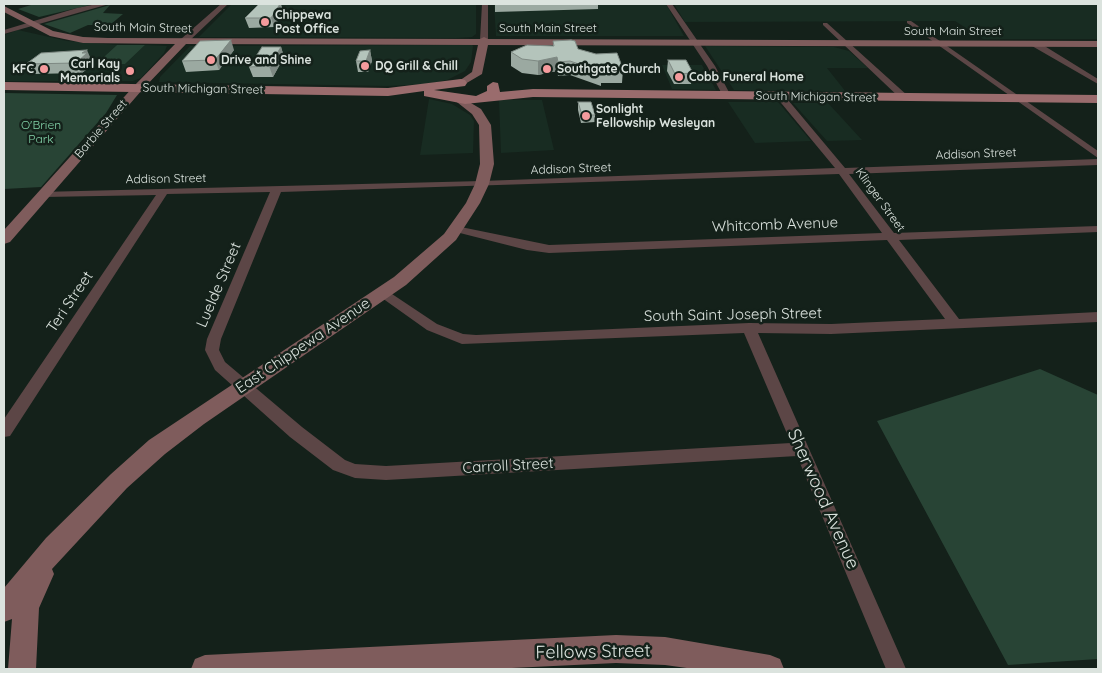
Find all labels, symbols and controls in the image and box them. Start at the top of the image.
place label: Chippewa Post Office [275,8,339,36]
marker: Chippewa Post Office [259,16,271,28]
street label: South Main Street [94,20,192,36]
street label: South Main Street [499,21,597,35]
street label: South Main Street [904,24,1002,38]
place label: Drive and Shine [221,53,312,67]
marker: Drive and Shine [205,54,217,66]
place label: Carl Kay Memorials [60,57,120,85]
place label: DQ Grill & Chill [375,59,458,73]
marker: DQ Grill & Chill [359,60,371,72]
place label: KFC [12,62,34,76]
place label: Southgate Church [557,62,661,76]
marker: KFC [38,63,50,75]
marker: Southgate Church [541,63,553,75]
marker: Carl Kay Memorials [124,65,136,77]
place label: Cobb Funeral Home [689,70,804,84]
marker: Cobb Funeral Home [673,71,685,83]
street label: South Michigan Street [142,81,264,97]
street label: South Michigan Street [755,89,877,105]
street label: Barbie Street [72,97,130,161]
place label: Sonlight Fellowship Wesleyan [596,102,715,130]
marker: Sonlight Fellowship Wesleyan [580,110,592,122]
park label: O'Brien Park [21,118,61,146]
street label: Addison Street [935,145,1017,163]
street label: Addison Street [530,160,612,178]
street label: Klinger Street [852,165,908,235]
street label: Addison Street [126,171,206,187]
street label: Whitcomb Avenue [712,214,838,236]
street label: Luelde Street [193,240,245,330]
street label: Teri Street [43,268,97,336]
street label: East Chippewa Avenue [233,294,373,398]
street label: South Saint Joseph Street [644,304,822,326]
street label: Sherwood Avenue [782,426,864,572]
street label: Carroll Street [462,455,554,477]
street label: Fellows Street [535,640,651,664]

